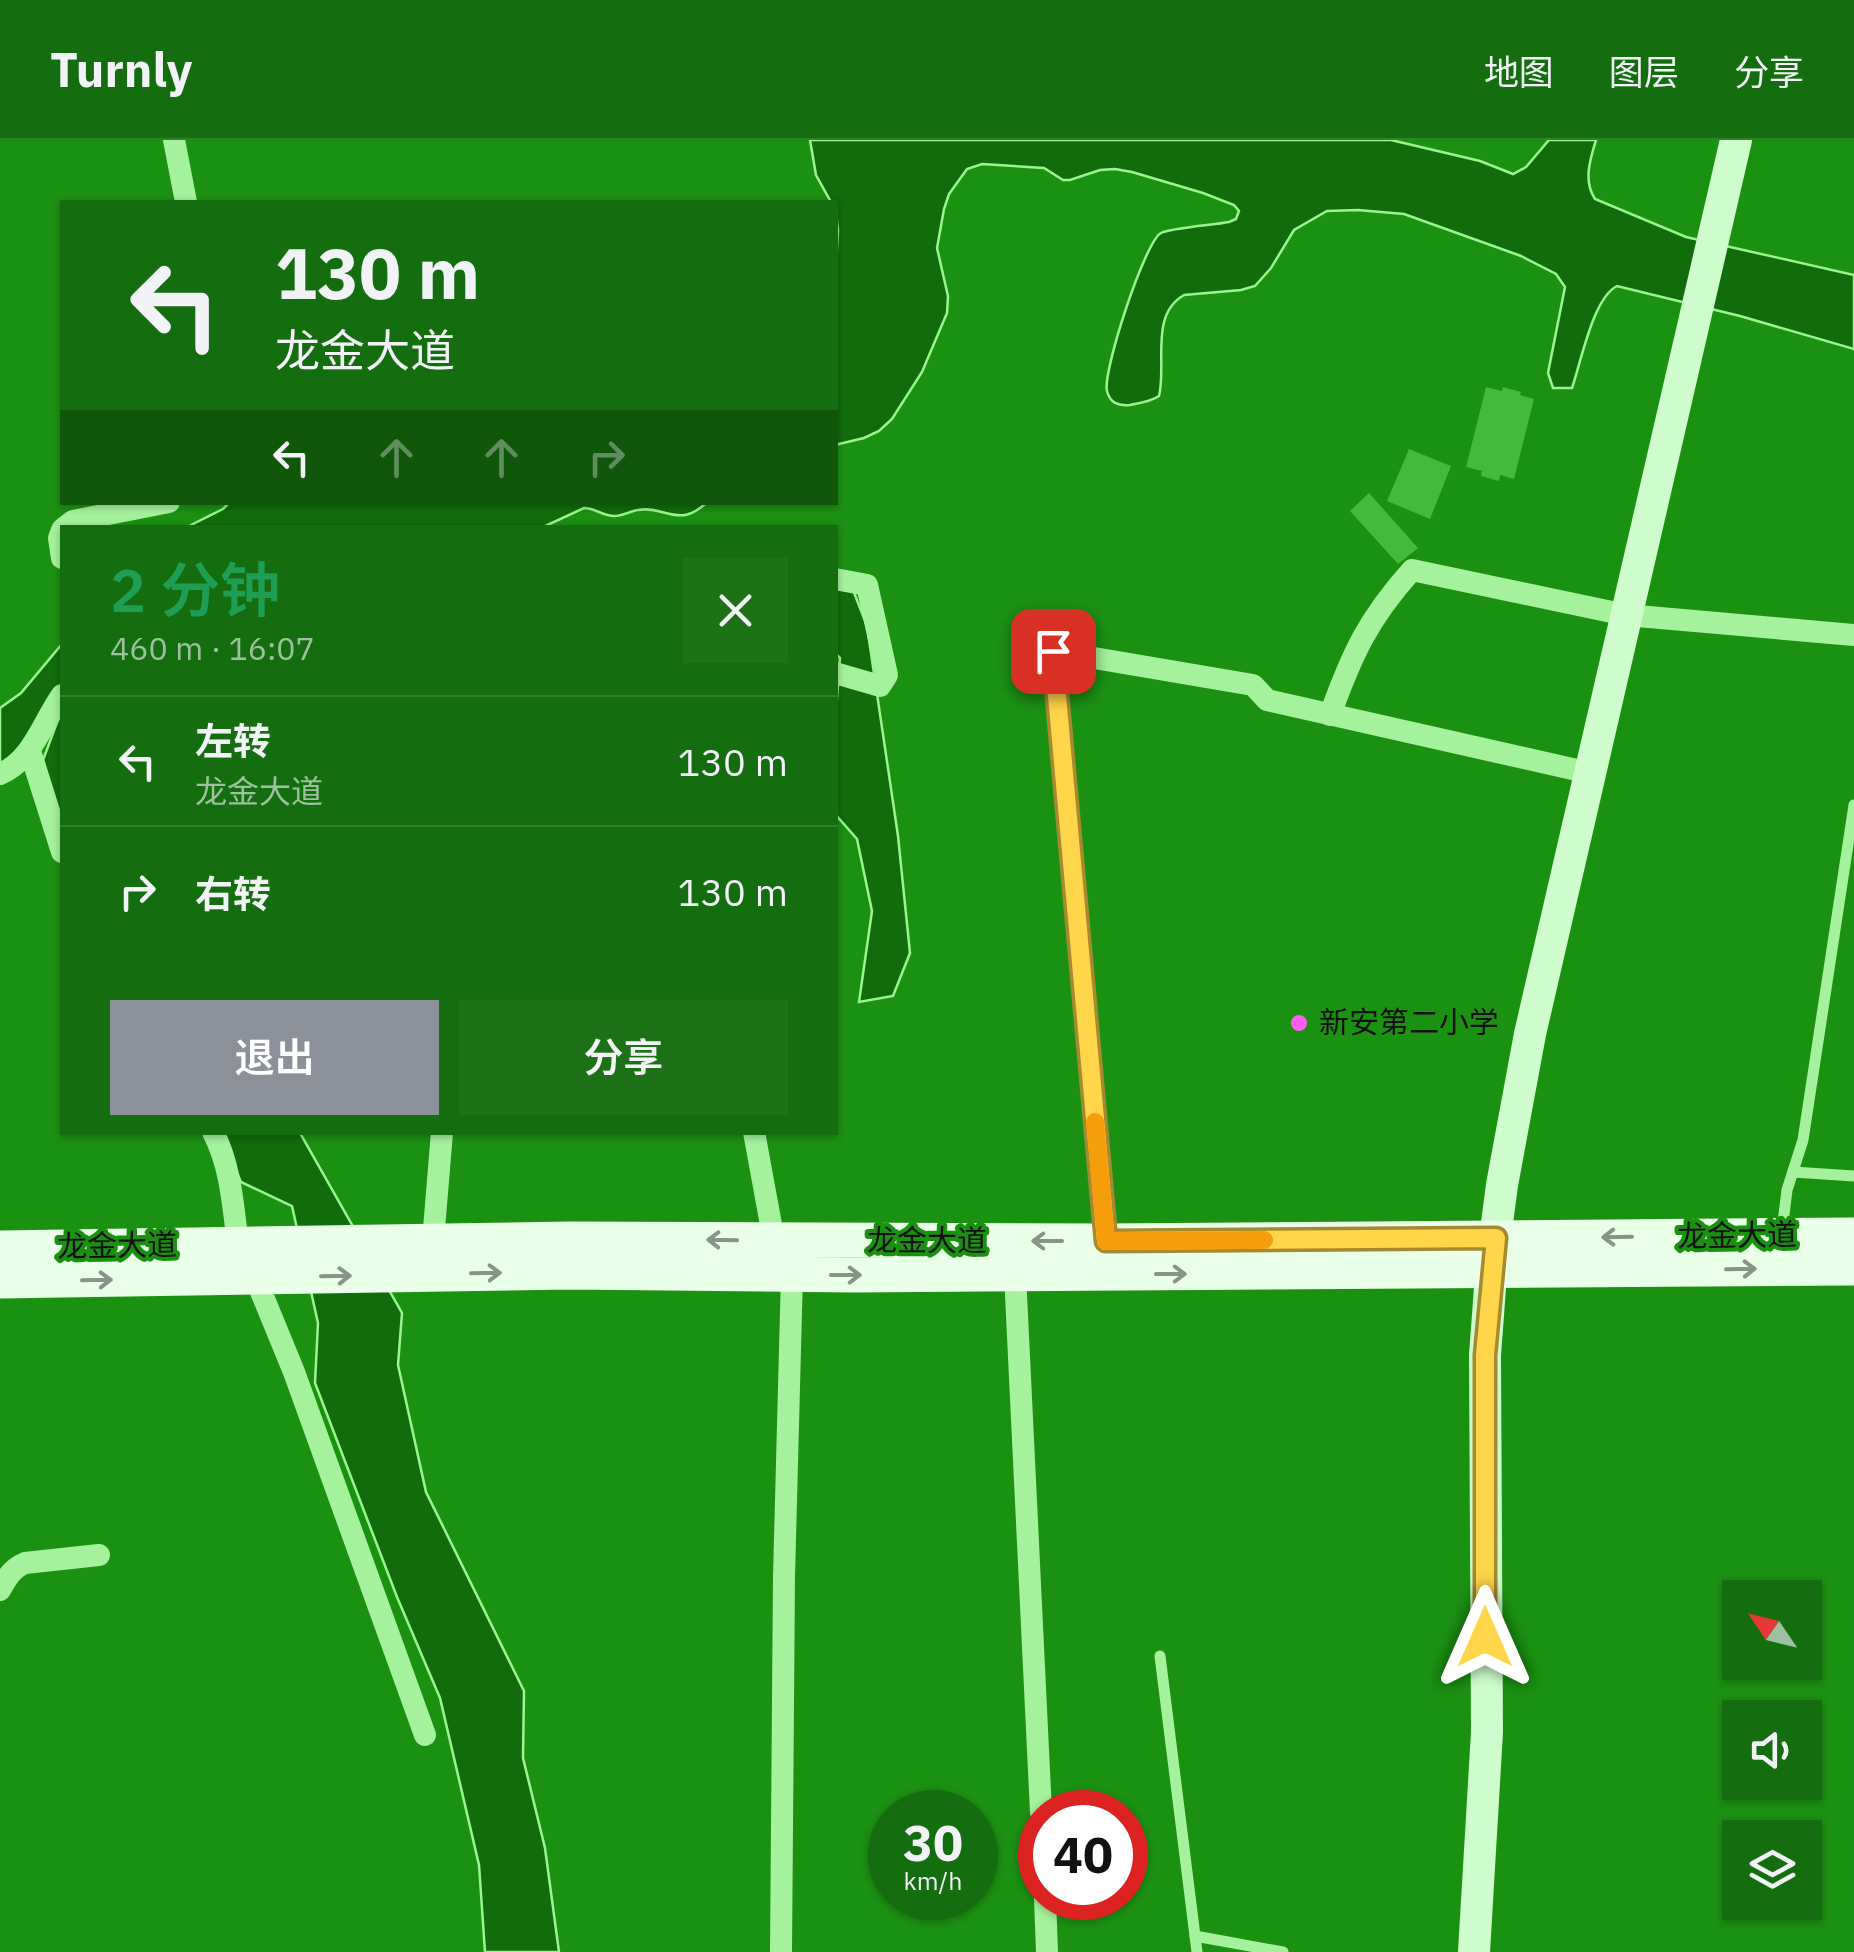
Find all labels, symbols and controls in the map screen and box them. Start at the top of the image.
text: Turnly [50,38,192,100]
text: 地图 [1484,49,1554,95]
text: 图层 [1609,49,1679,95]
text: 分享 [1734,49,1804,95]
text: 130 m [275,227,480,318]
icon: left [110,240,240,370]
text: 龙金大道 [275,321,455,379]
icon: left [264,430,319,485]
icon: ahead [369,430,424,485]
icon: ahead [474,430,529,485]
icon: right [579,430,634,485]
text: 2 分钟 [110,550,280,629]
button: close [683,558,788,663]
pin [1011,609,1096,694]
icon: arrive [1026,624,1081,679]
text: 460 m · 16:07 [110,627,315,669]
text: 左转 [195,716,271,765]
icon: left [110,734,165,789]
text: 130 m [677,737,788,786]
text: 龙金大道 [195,770,323,812]
icon: right [110,864,165,919]
text: 130 m [677,867,788,916]
text: 右转 [195,869,271,918]
button: 退出 [110,1000,439,1115]
button: 分享 [459,1000,788,1115]
place label: 新安第二小学 [1319,1002,1499,1041]
marker: 新安第二小学 [1288,1012,1310,1034]
street label: 龙金大道 [1677,1214,1797,1255]
street label: 龙金大道 [867,1220,987,1259]
street label: 龙金大道 [57,1224,177,1265]
one-way arrow [1601,1228,1634,1246]
one-way arrow [706,1230,738,1250]
one-way arrow [1031,1232,1064,1250]
one-way arrow [1724,1260,1757,1278]
one-way arrow [470,1264,502,1283]
one-way arrow [1154,1264,1187,1284]
one-way arrow [318,1266,351,1286]
one-way arrow [830,1266,862,1284]
one-way arrow [81,1270,113,1289]
north arrow [1722,1580,1822,1680]
map controls [1722,1580,1822,1920]
position arrow [1433,1585,1537,1689]
button: sound [1722,1700,1822,1800]
speed limit sign: 40 [1018,1790,1148,1920]
text: 30 [903,1810,963,1875]
button: layers [1722,1820,1822,1920]
text: km/h [904,1864,962,1897]

